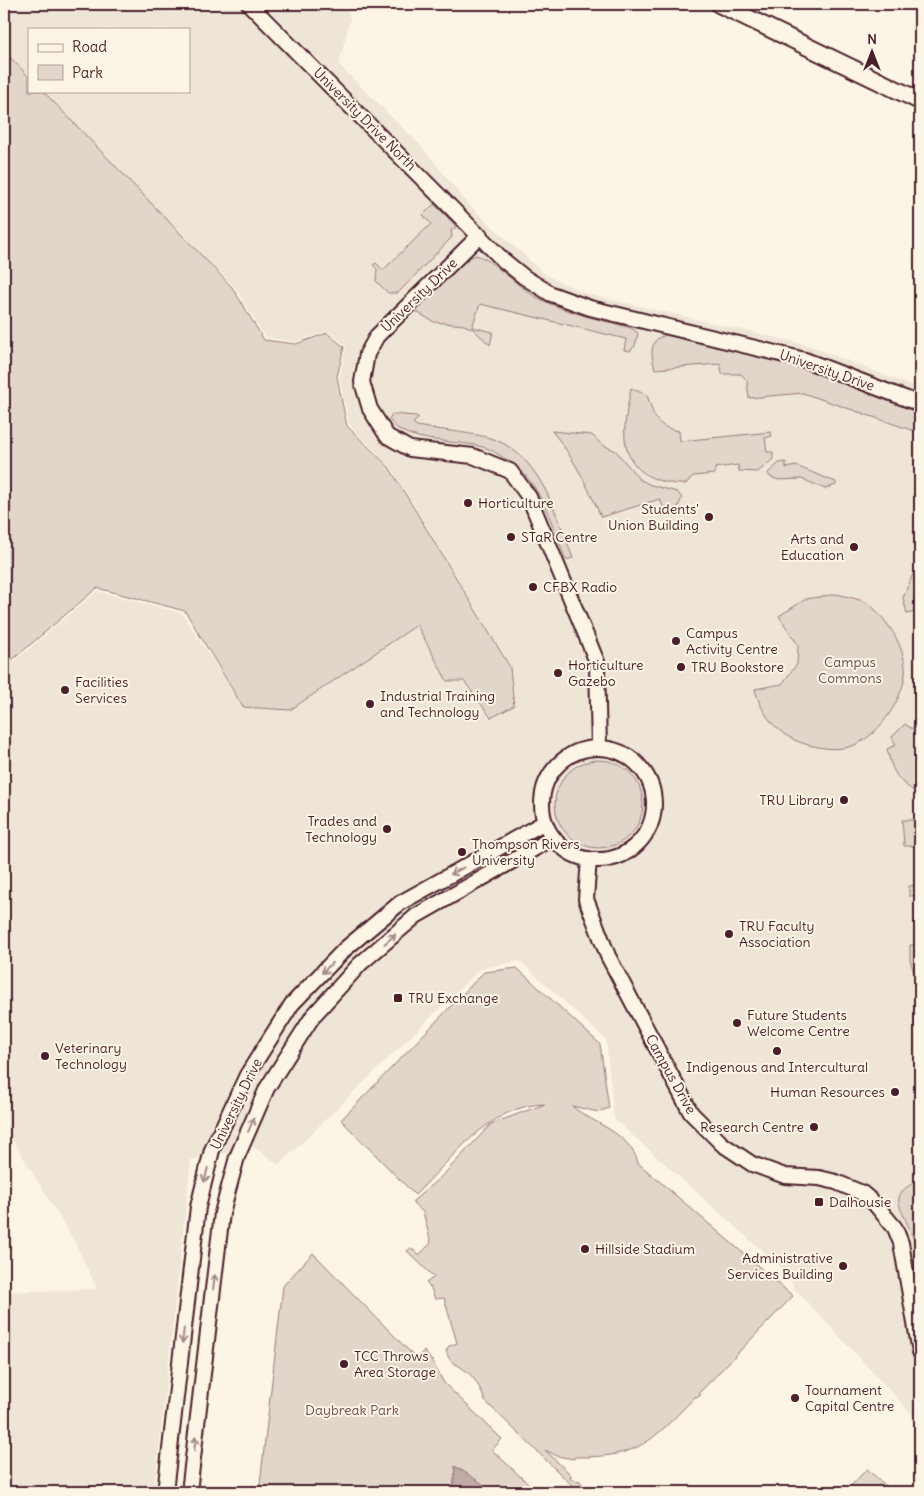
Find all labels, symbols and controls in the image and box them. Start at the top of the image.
legend [28,28,190,92]
north arrow [846,28,896,78]
text: N [867,30,877,48]
text: Road [72,37,107,56]
text: Park [72,63,103,82]
street label: University Drive North [310,64,420,174]
street label: University Drive [377,254,461,336]
street label: University Drive [777,345,877,395]
place label: Horticulture [478,494,554,512]
marker: Horticulture [462,497,474,509]
place label: Students' Union Building [608,500,699,534]
marker: Students' Union Building [703,511,715,523]
place label: STaR Centre [521,528,597,546]
place label: Arts and Education [781,530,844,564]
marker: STaR Centre [505,531,517,543]
marker: Arts and Education [848,541,860,553]
place label: CFBX Radio [543,578,617,596]
marker: CFBX Radio [527,581,539,593]
place label: Campus Activity Centre [686,624,778,658]
marker: Campus Activity Centre [670,635,682,647]
park label: Campus Commons [818,653,882,687]
place label: Horticulture Gazebo [568,656,644,690]
place label: TRU Bookstore [691,658,784,676]
marker: TRU Bookstore [675,661,687,673]
marker: Horticulture Gazebo [552,667,564,679]
place label: Facilities Services [75,673,129,707]
marker: Facilities Services [59,684,71,696]
place label: Industrial Training and Technology [380,687,495,721]
marker: Industrial Training and Technology [364,698,376,710]
place label: TRU Library [759,791,834,809]
marker: TRU Library [838,794,850,806]
place label: Trades and Technology [305,812,377,846]
marker: Trades and Technology [381,823,393,835]
place label: Thompson Rivers University [472,835,580,869]
marker: Thompson Rivers University [456,846,468,858]
one-way arrow [450,867,464,877]
place label: TRU Faculty Association [739,917,814,951]
marker: TRU Faculty Association [723,928,735,940]
one-way arrow [383,933,396,945]
one-way arrow [321,961,333,974]
place label: TRU Exchange [408,989,499,1007]
marker: TRU Exchange [392,992,404,1004]
place label: Future Students Welcome Centre [747,1006,850,1040]
marker: Future Students Welcome Centre [731,1017,743,1029]
street label: Campus Drive [642,1031,700,1117]
place label: Veterinary Technology [55,1039,127,1073]
marker: Indigenous and Intercultural [771,1045,783,1057]
marker: Veterinary Technology [39,1050,51,1062]
street label: University Drive [206,1055,266,1153]
place label: Indigenous and Intercultural [686,1058,868,1076]
place label: Human Resources [770,1083,885,1101]
marker: Human Resources [889,1086,901,1098]
one-way arrow [246,1118,256,1133]
place label: Research Centre [700,1118,804,1136]
marker: Research Centre [808,1121,820,1133]
one-way arrow [201,1167,210,1183]
place label: Dalhousie [829,1193,891,1211]
marker: Dalhousie [813,1196,825,1208]
place label: Hillside Stadium [595,1240,695,1258]
marker: Hillside Stadium [579,1243,591,1255]
place label: Administrative Services Building [727,1249,833,1283]
marker: Administrative Services Building [837,1260,849,1272]
one-way arrow [209,1275,219,1291]
one-way arrow [178,1328,188,1344]
place label: TCC Throws Area Storage [354,1347,436,1381]
marker: TCC Throws Area Storage [338,1358,350,1370]
place label: Tournament Capital Centre [805,1381,894,1415]
marker: Tournament Capital Centre [789,1392,801,1404]
park label: Daybreak Park [305,1401,399,1419]
one-way arrow [190,1436,200,1452]

